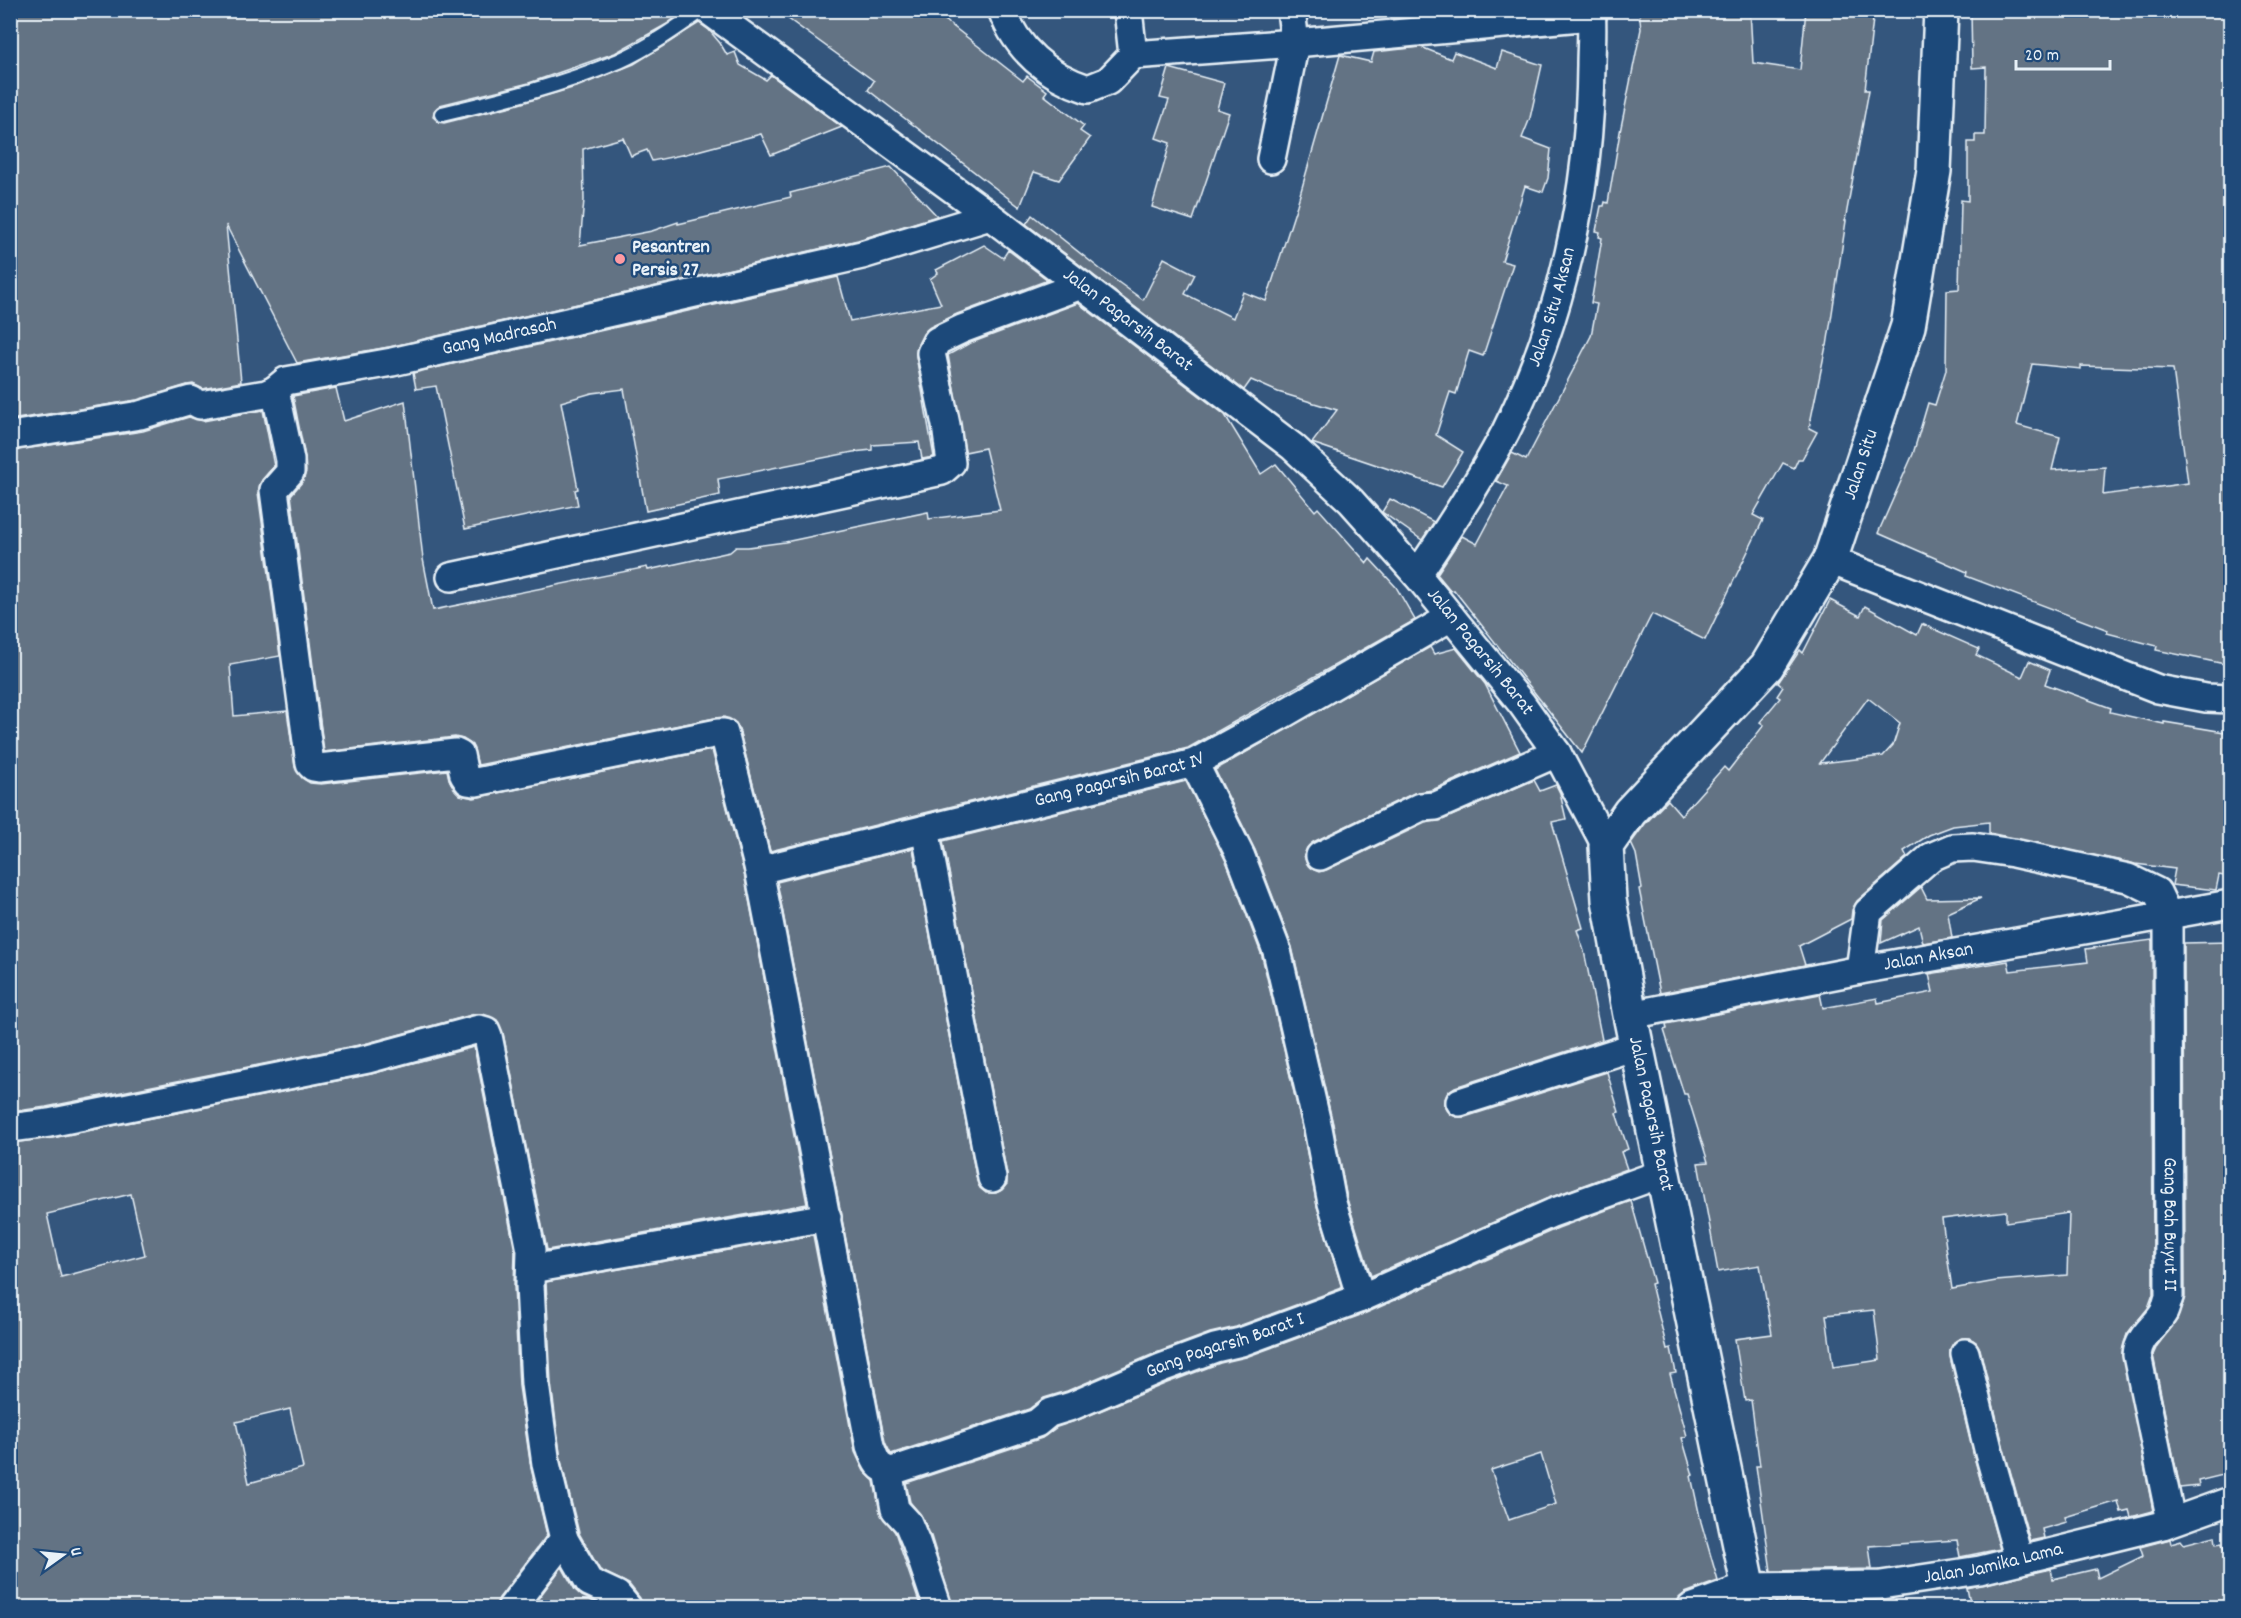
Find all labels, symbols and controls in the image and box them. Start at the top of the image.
scale bar [2016,33,2110,71]
text: 20 m [2025,44,2059,69]
place label: Pesantren Persis 27 [632,234,710,285]
street label: Jalan Situ Aksan [1521,245,1584,371]
marker: Pesantren Persis 27 [613,252,627,266]
street label: Jalan Pagarsih Barat [1056,262,1199,380]
street label: Gang Madrasah [440,311,559,364]
street label: Jalan Situ [1837,426,1887,504]
street label: Jalan Pagarsih Barat [1419,582,1540,722]
street label: Gang Pagarsih Barat IV [1032,745,1211,816]
street label: Jalan Aksan [1881,936,1976,980]
street label: Jalan Pagarsih Barat [1620,1034,1680,1194]
street label: Gang Bah Buyut II [2155,1157,2183,1291]
street label: Gang Pagarsih Barat I [1142,1306,1308,1387]
north arrow [33,1525,93,1585]
street label: Jalan Jamika Lama [1922,1536,2066,1592]
text: U [63,1545,87,1559]

